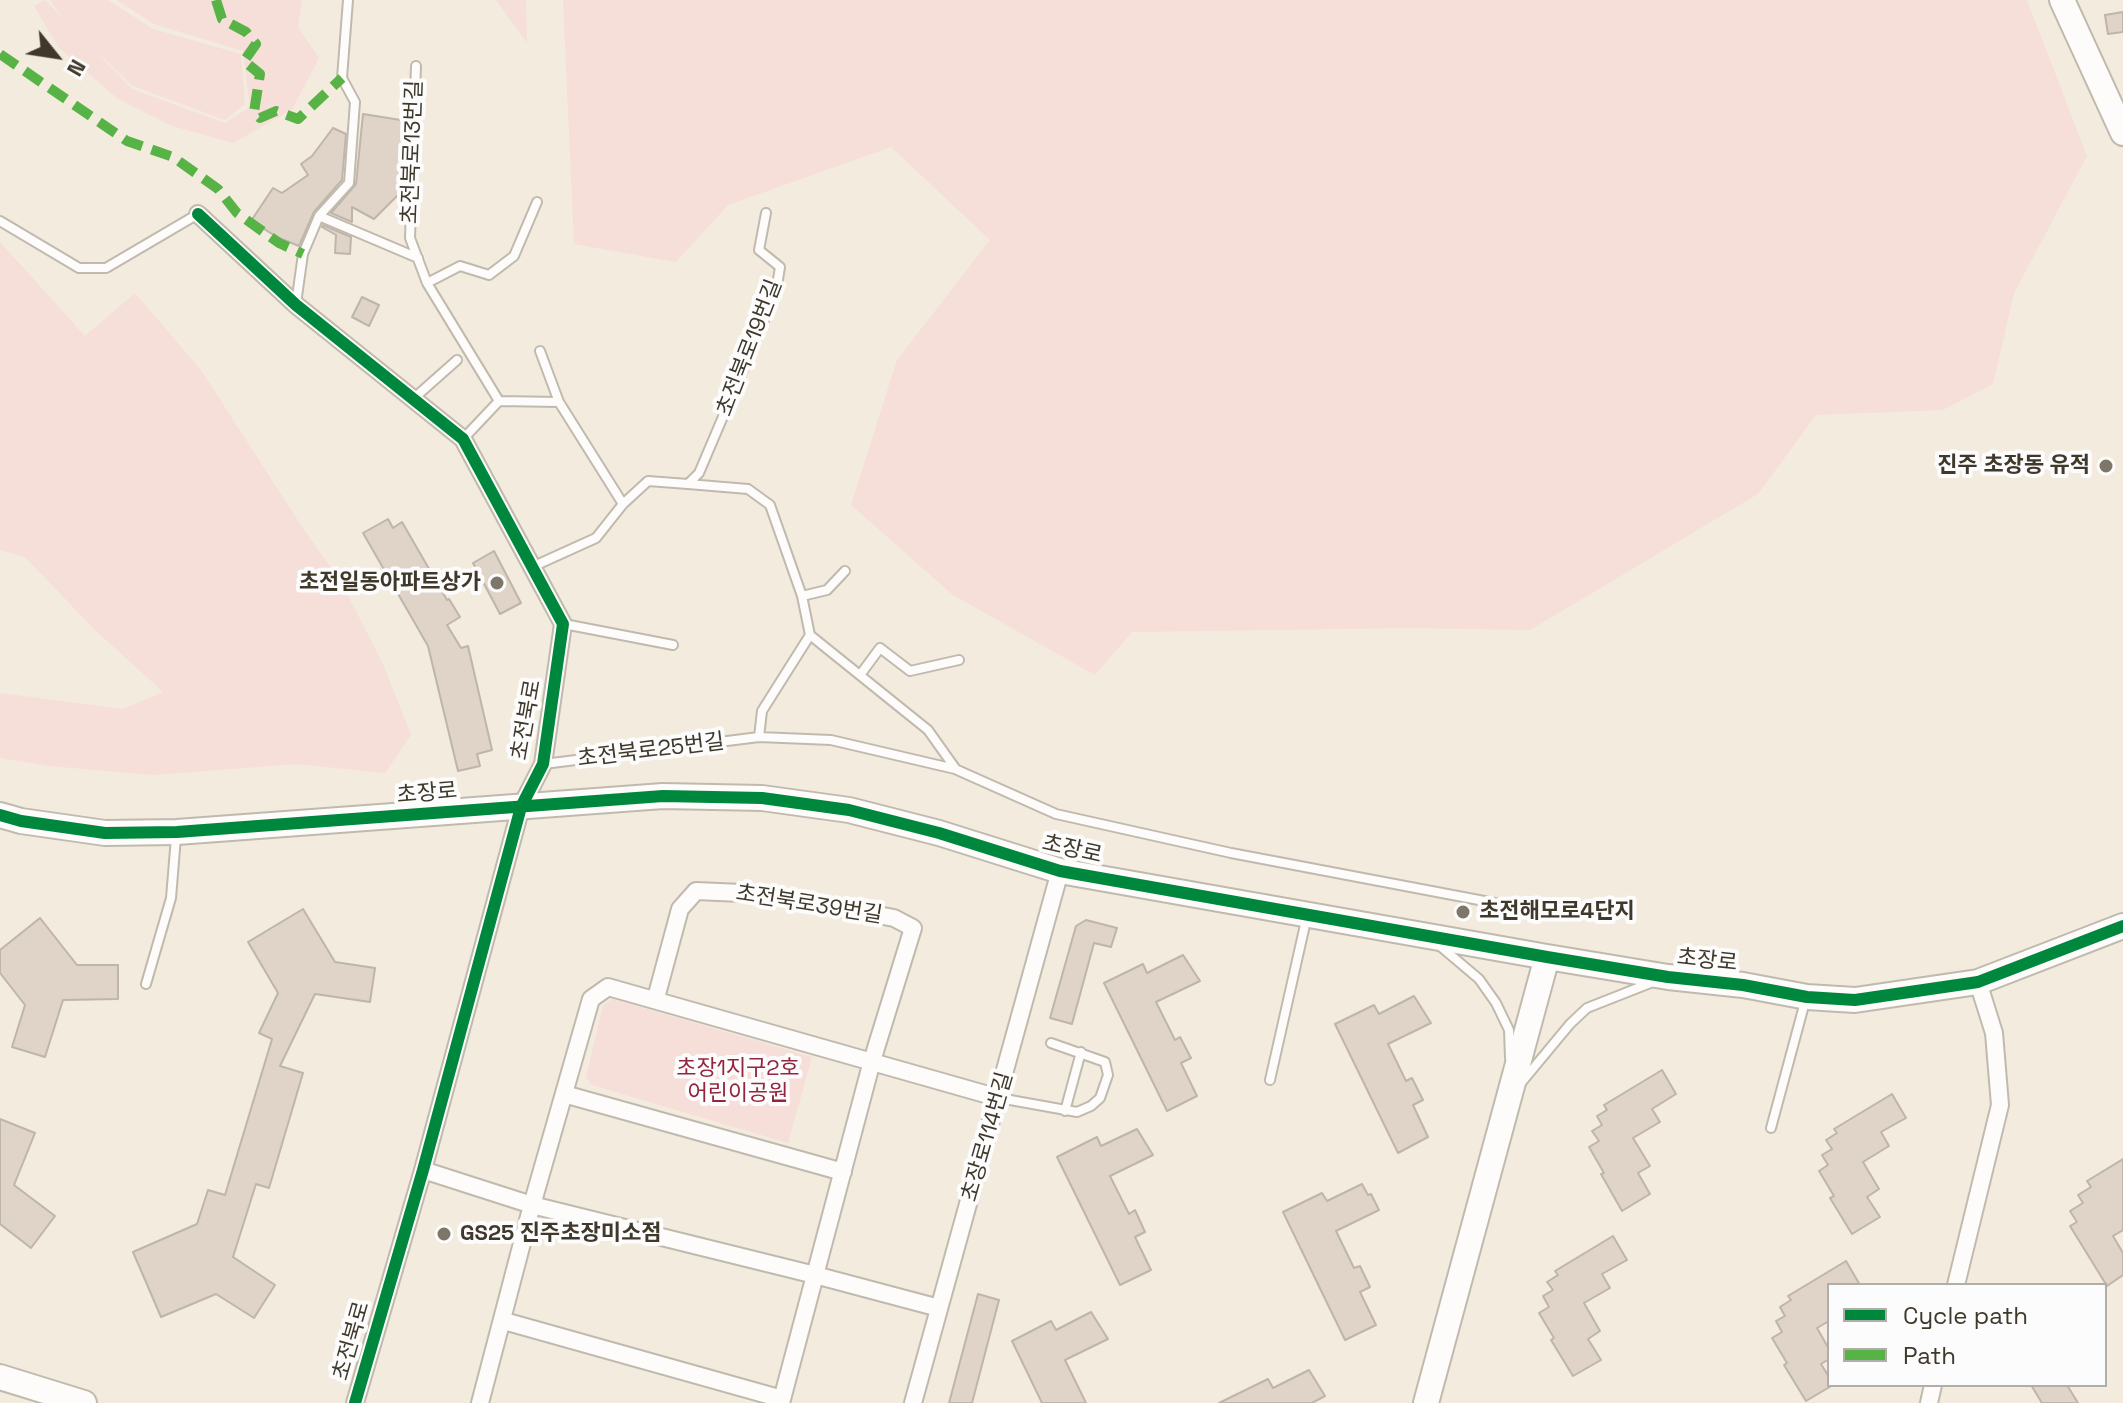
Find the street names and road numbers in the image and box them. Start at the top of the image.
street label: 초전북로13번길 [397,80,429,224]
street label: 초전북로19번길 [712,276,788,420]
street label: 초전북로 [507,678,547,762]
street label: 초전북로25번길 [576,729,726,773]
street label: 초장로 [396,778,458,810]
street label: 초장로 [1039,830,1105,870]
street label: 초전북로39번길 [734,880,884,930]
street label: 초장로 [1675,945,1739,977]
street label: 초장로114번길 [957,1069,1019,1205]
street label: 초전북로 [328,1298,376,1384]

